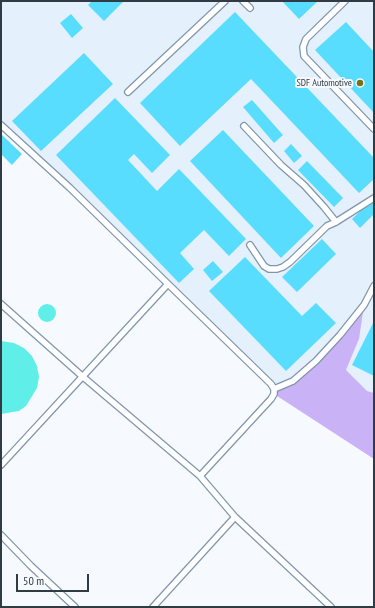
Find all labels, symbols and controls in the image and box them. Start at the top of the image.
place label: SDF Automotive [296,77,352,89]
marker: SDF Automotive [355,78,365,88]
scale bar [18,566,91,592]
text: 50 m [23,573,44,588]

